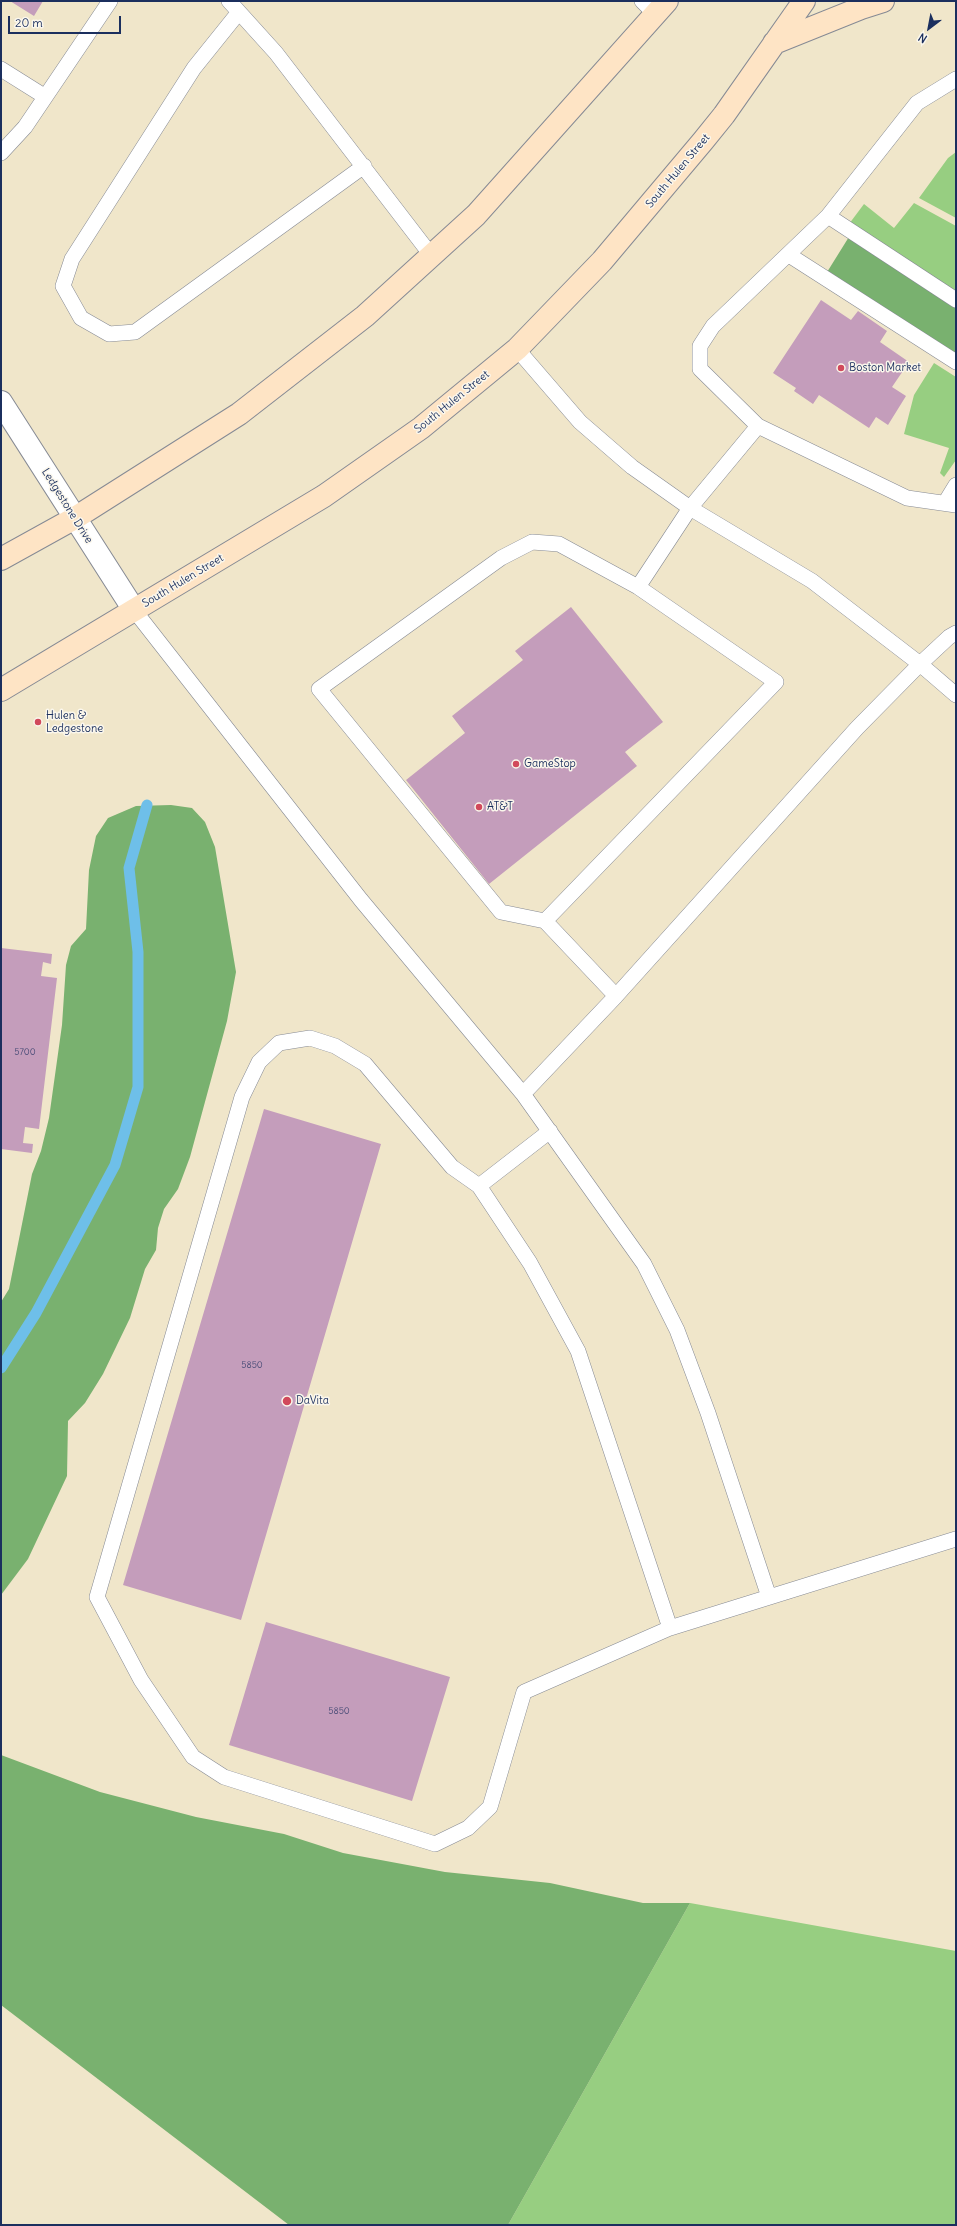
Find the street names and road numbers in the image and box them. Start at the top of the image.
street label: South Hulen Street [643,131,713,211]
street label: South Hulen Street [412,368,492,436]
street label: Ledgestone Drive [39,466,95,546]
street label: South Hulen Street [140,552,226,610]

